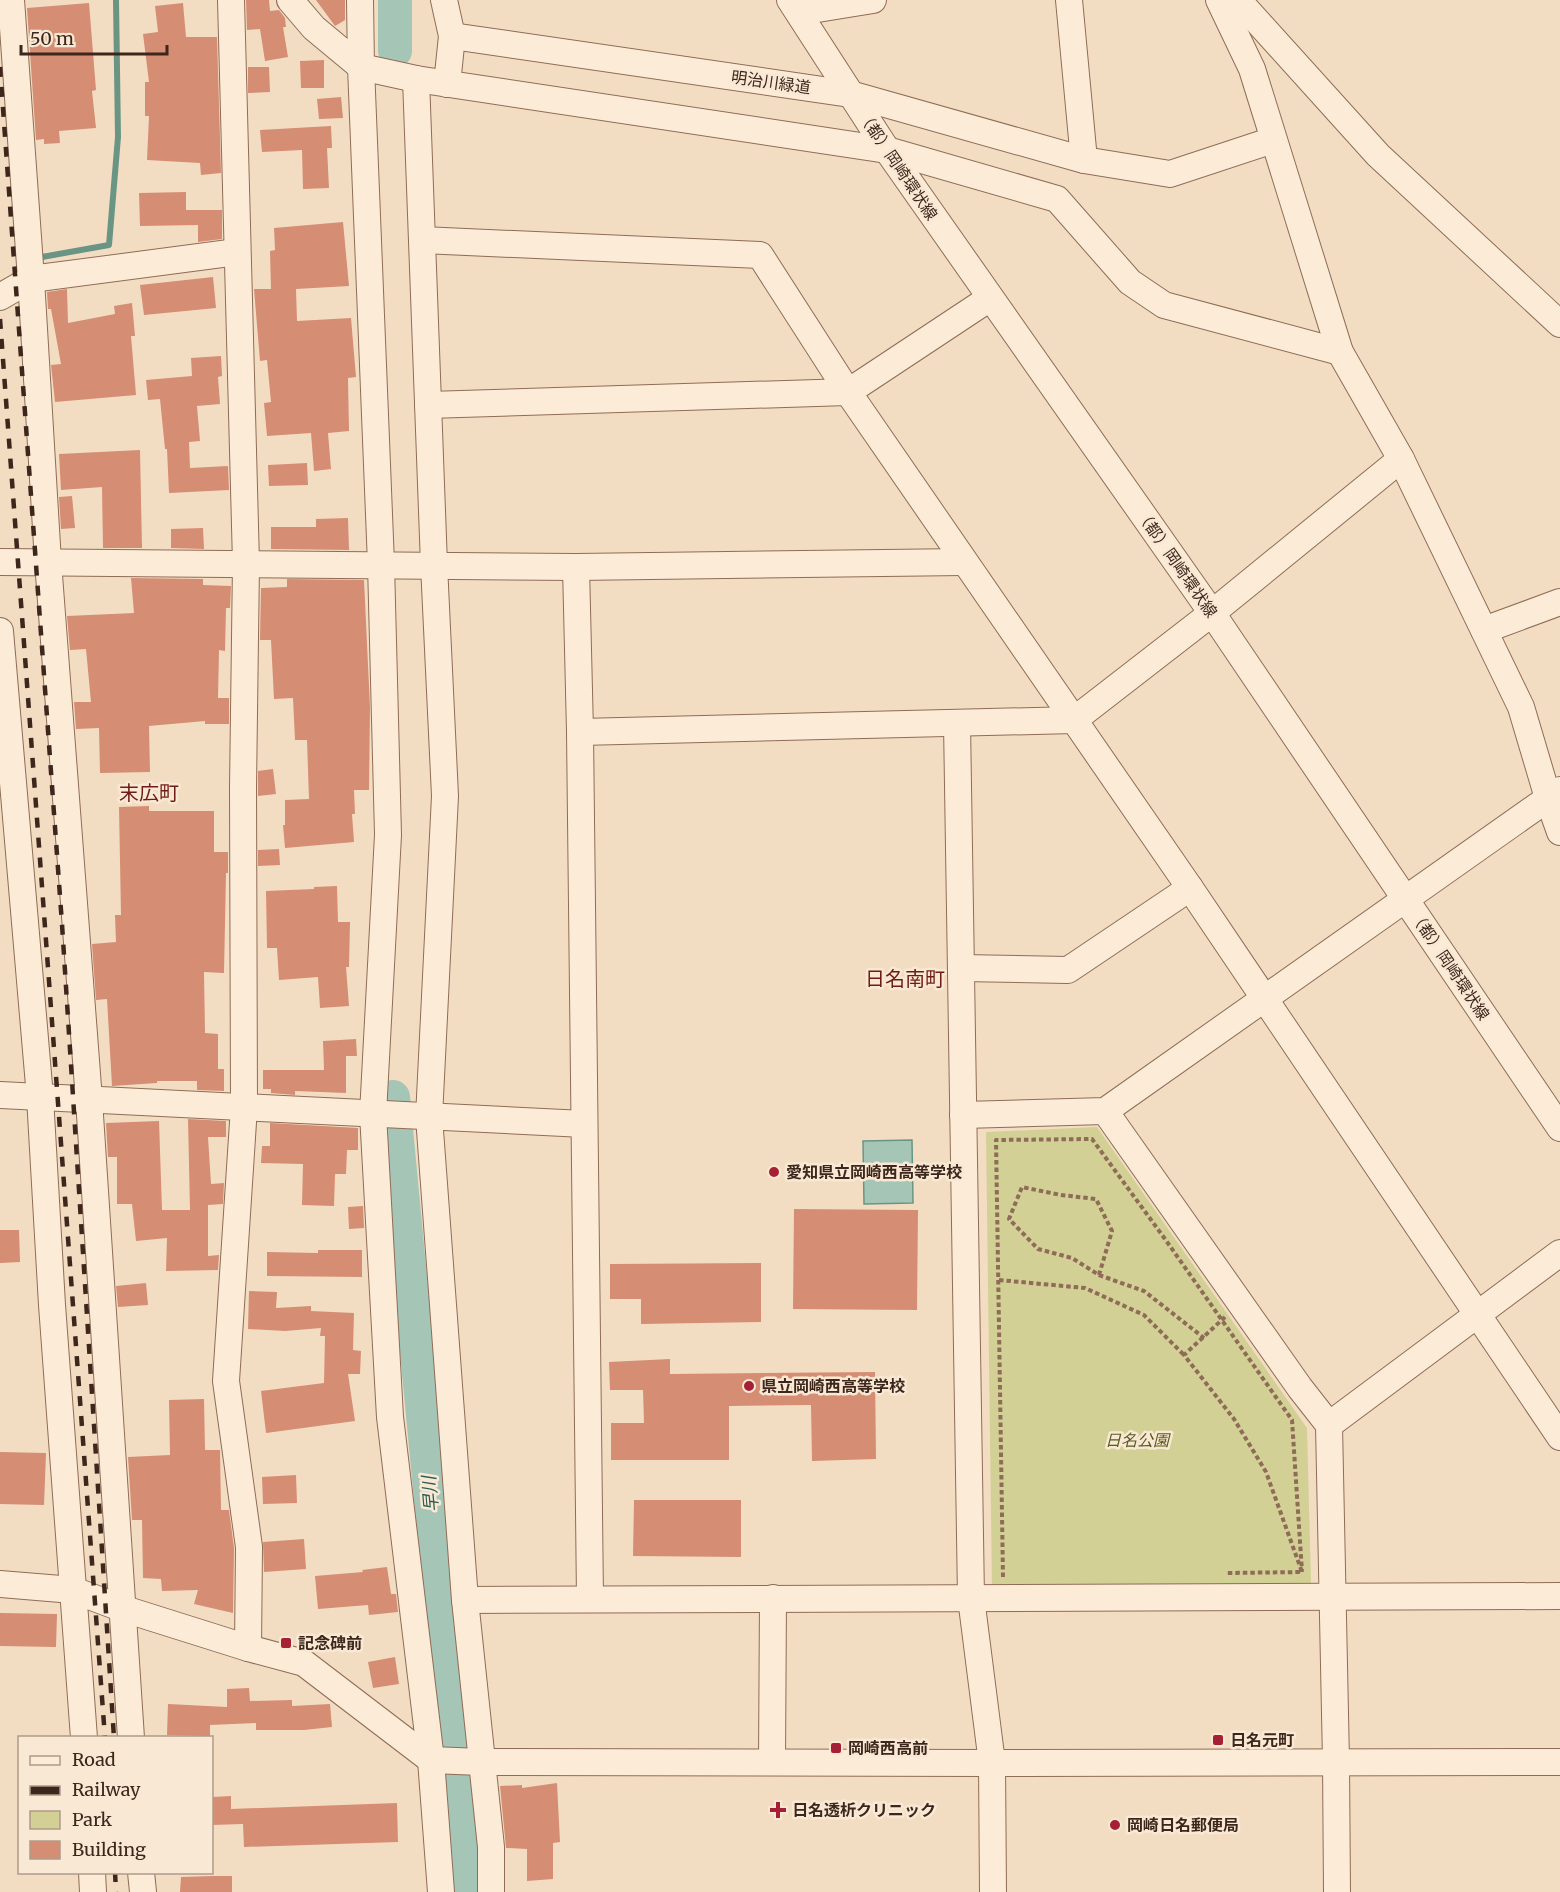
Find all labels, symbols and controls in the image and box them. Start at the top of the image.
scale bar [21,18,166,56]
text: 50 m [30,27,74,50]
street label: 明治川緑道 [730,67,812,97]
street label: （都）岡崎環状線 [854,106,942,224]
street label: （都）岡崎環状線 [1132,505,1222,621]
district label: 末広町 [119,780,179,805]
street label: （都）岡崎環状線 [1406,906,1494,1024]
district label: 日名南町 [865,966,945,991]
place label: 愛知県立岡崎西高等学校 [786,1162,962,1182]
marker: 愛知県立岡崎西高等学校 [767,1165,781,1179]
place label: 県立岡崎西高等学校 [761,1376,905,1396]
marker: 県立岡崎西高等学校 [742,1379,756,1393]
park label: 日名公園 [1105,1430,1171,1450]
water label: 早川 [417,1473,443,1513]
place label: 記念碑前 [298,1633,362,1653]
marker: 記念碑前 [279,1636,293,1650]
place label: 日名元町 [1230,1730,1294,1750]
marker: 日名元町 [1211,1733,1225,1747]
legend [18,1736,213,1874]
place label: 岡崎西高前 [848,1738,928,1758]
marker: 岡崎西高前 [829,1741,843,1755]
text: Road [72,1748,116,1771]
text: Railway [72,1778,141,1801]
place label: 日名透析クリニック [792,1800,936,1820]
marker: 日名透析クリニック [769,1801,787,1819]
text: Park [72,1808,113,1831]
place label: 岡崎日名郵便局 [1127,1815,1239,1835]
marker: 岡崎日名郵便局 [1108,1818,1122,1832]
text: Building [72,1838,146,1861]

